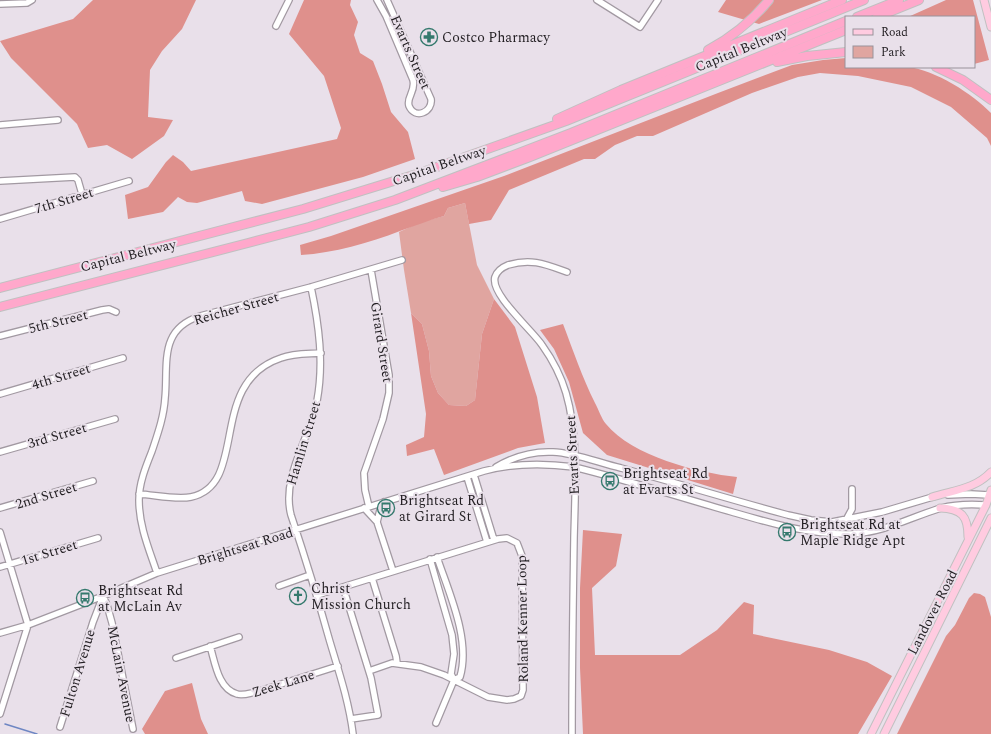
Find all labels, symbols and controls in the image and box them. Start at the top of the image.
street label: Evarts Street [385,12,436,93]
legend [845,16,975,68]
street label: Capital Beltway [692,21,792,78]
text: Road [881,23,908,42]
pharmacy icon: Costco Pharmacy [419,27,439,47]
place label: Costco Pharmacy [442,27,551,48]
text: Park [881,43,906,62]
street label: Capital Beltway [389,139,490,191]
street label: 7th Street [32,182,96,219]
street label: Capital Beltway [78,233,179,278]
street label: Reicher Street [191,286,281,331]
street label: Girard Street [365,300,398,384]
street label: 5th Street [26,304,90,339]
street label: 4th Street [29,358,93,395]
street label: Hamlin Street [281,398,326,488]
street label: Evarts Street [560,415,585,495]
street label: 3rd Street [25,417,89,454]
place label: Brightseat Rd at Evarts St [623,463,708,500]
bus stop icon: Brightseat Rd at Evarts St [600,471,620,491]
street label: 2nd Street [13,476,79,515]
place label: Brightseat Rd at Girard St [399,490,484,527]
bus stop icon: Brightseat Rd at Girard St [376,498,396,518]
place label: Brightseat Rd at Maple Ridge Apt [800,514,905,551]
street label: Brightseat Road [194,522,296,571]
bus stop icon: Brightseat Rd at Maple Ridge Apt [777,522,797,542]
street label: 1st Street [18,534,80,571]
street label: Roland Kenner Loop [511,555,534,683]
street label: Landover Road [902,566,963,659]
place label: Christ Mission Church [311,578,411,615]
place label: Brightseat Rd at McLain Av [98,580,183,617]
church icon: Christ Mission Church [288,586,308,606]
bus stop icon: Brightseat Rd at McLain Av [75,588,95,608]
street label: McLain Avenue [102,624,141,724]
street label: Fulton Avenue [54,626,101,720]
street label: Zeek Lane [249,664,317,703]

